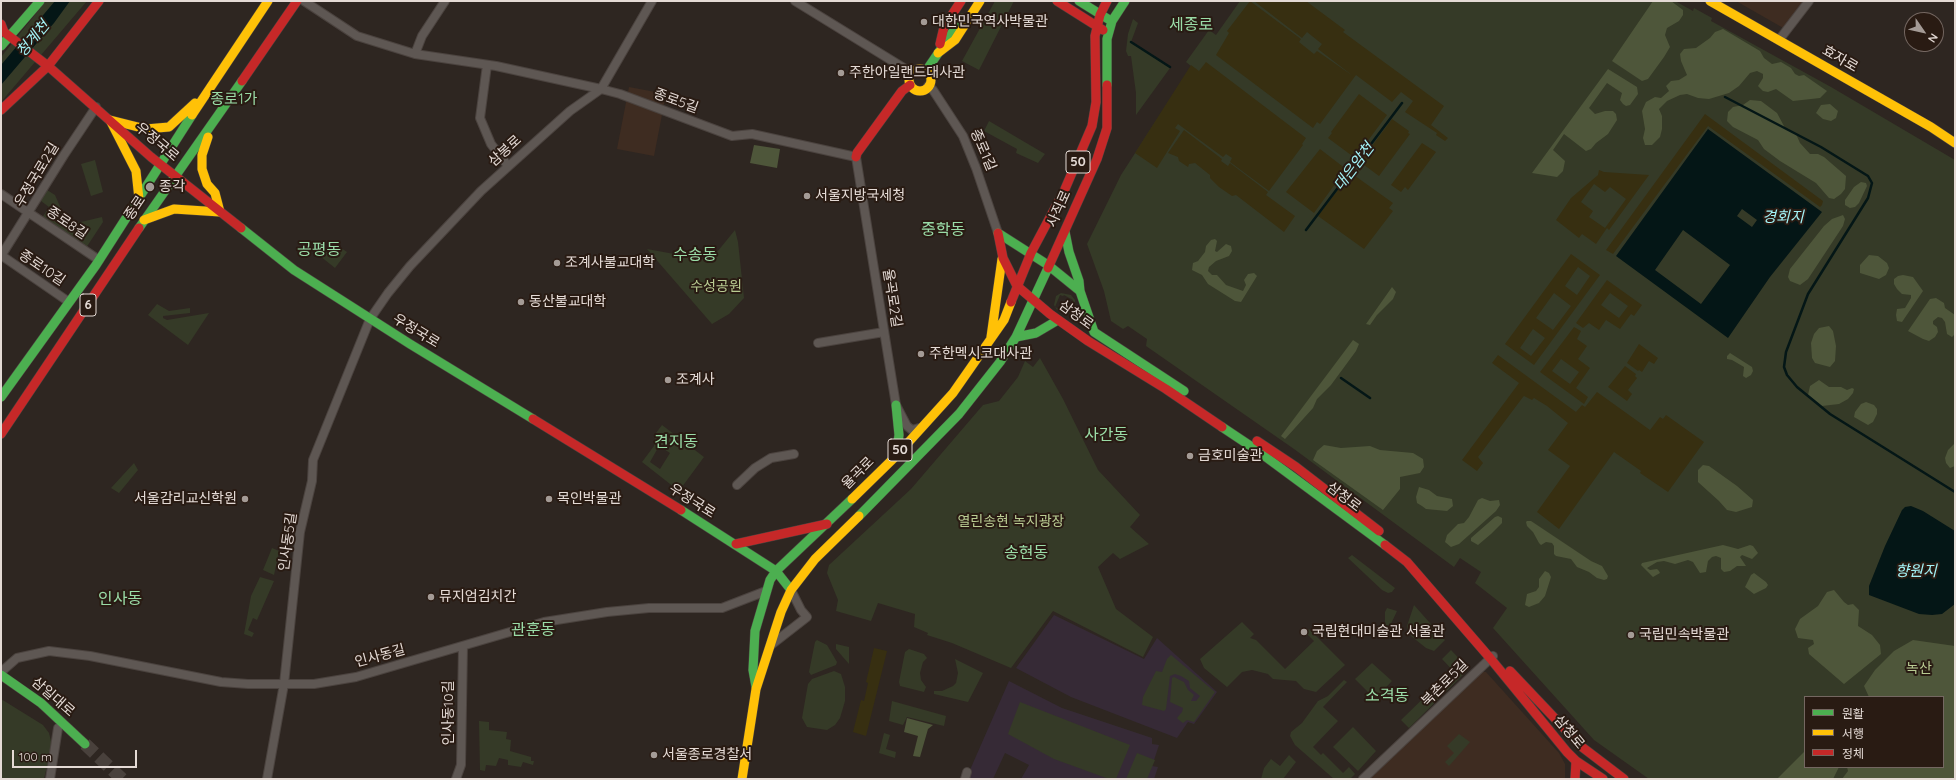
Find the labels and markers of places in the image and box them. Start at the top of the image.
place label: 대한민국역사박물관 [932,14,1048,30]
marker: 대한민국역사박물관 [919,17,929,27]
place label: 주한아일랜드대사관 [849,65,965,81]
marker: 주한아일랜드대사관 [836,68,846,78]
place label: 종각 [159,179,185,195]
marker: 종각 [144,181,156,193]
place label: 서울지방국세청 [815,188,905,204]
marker: 서울지방국세청 [802,191,812,201]
place label: 조계사불교대학 [565,255,655,271]
marker: 조계사불교대학 [552,258,562,268]
place label: 동산불교대학 [529,294,606,310]
marker: 동산불교대학 [516,297,526,307]
place label: 주한멕시코대사관 [929,346,1032,362]
marker: 주한멕시코대사관 [916,349,926,359]
place label: 조계사 [676,372,715,388]
marker: 조계사 [663,375,673,385]
place label: 금호미술관 [1198,448,1262,464]
marker: 금호미술관 [1185,451,1195,461]
place label: 서울감리교신학원 [134,491,237,507]
place label: 목인박물관 [557,491,621,507]
marker: 서울감리교신학원 [240,494,250,504]
marker: 목인박물관 [544,494,554,504]
place label: 뮤지엄김치간 [439,589,516,605]
marker: 뮤지엄김치간 [426,592,436,602]
place label: 국립현대미술관 서울관 [1312,624,1445,640]
marker: 국립현대미술관 서울관 [1299,627,1309,637]
place label: 국립민속박물관 [1639,627,1729,643]
marker: 국립민속박물관 [1626,630,1636,640]
place label: 서울종로경찰서 [662,747,752,763]
marker: 서울종로경찰서 [649,750,659,760]

